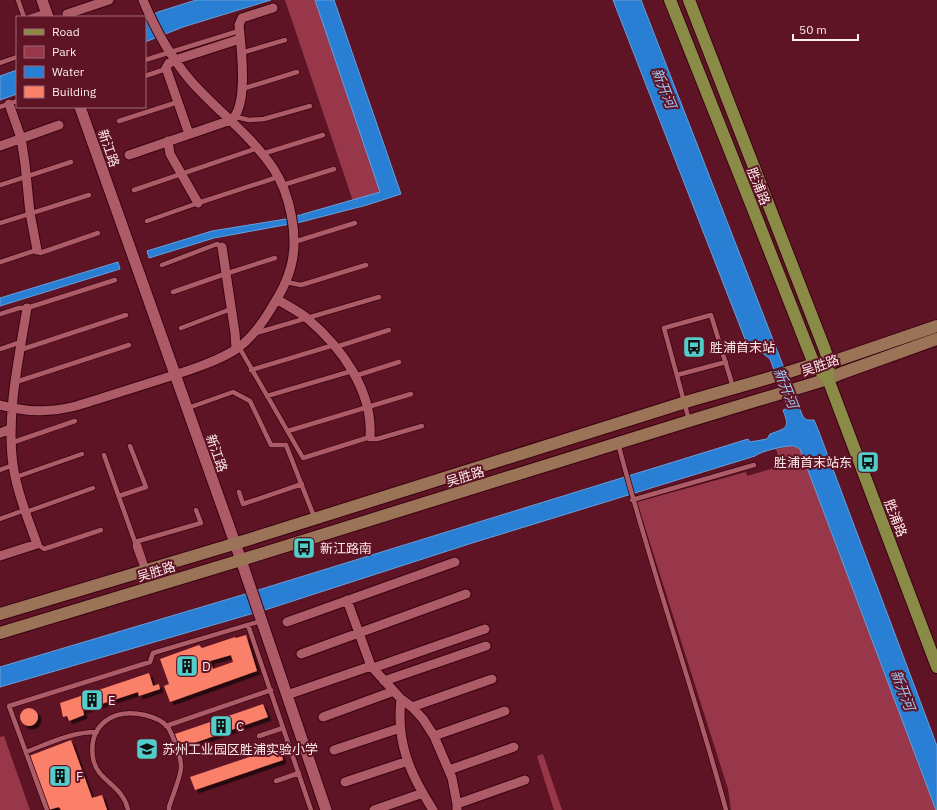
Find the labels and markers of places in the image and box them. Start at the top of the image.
bus stop icon: 胜浦首末站 [681,334,707,360]
place label: 胜浦首末站 [710,339,775,356]
bus stop icon: 胜浦首末站东 [855,449,881,475]
place label: 胜浦首末站东 [774,454,852,471]
bus stop icon: 新江路南 [291,535,317,561]
place label: 新江路南 [320,540,372,557]
building icon: D [174,653,200,679]
place label: D [202,658,211,675]
building icon: E [79,687,105,713]
place label: E [108,692,116,709]
building icon: C [208,713,234,739]
place label: C [236,718,244,735]
school or university icon: 苏州工业园区胜浦实验小学 [134,736,160,762]
place label: 苏州工业园区胜浦实验小学 [162,741,318,758]
building icon: F [47,763,73,789]
place label: F [76,768,83,785]

